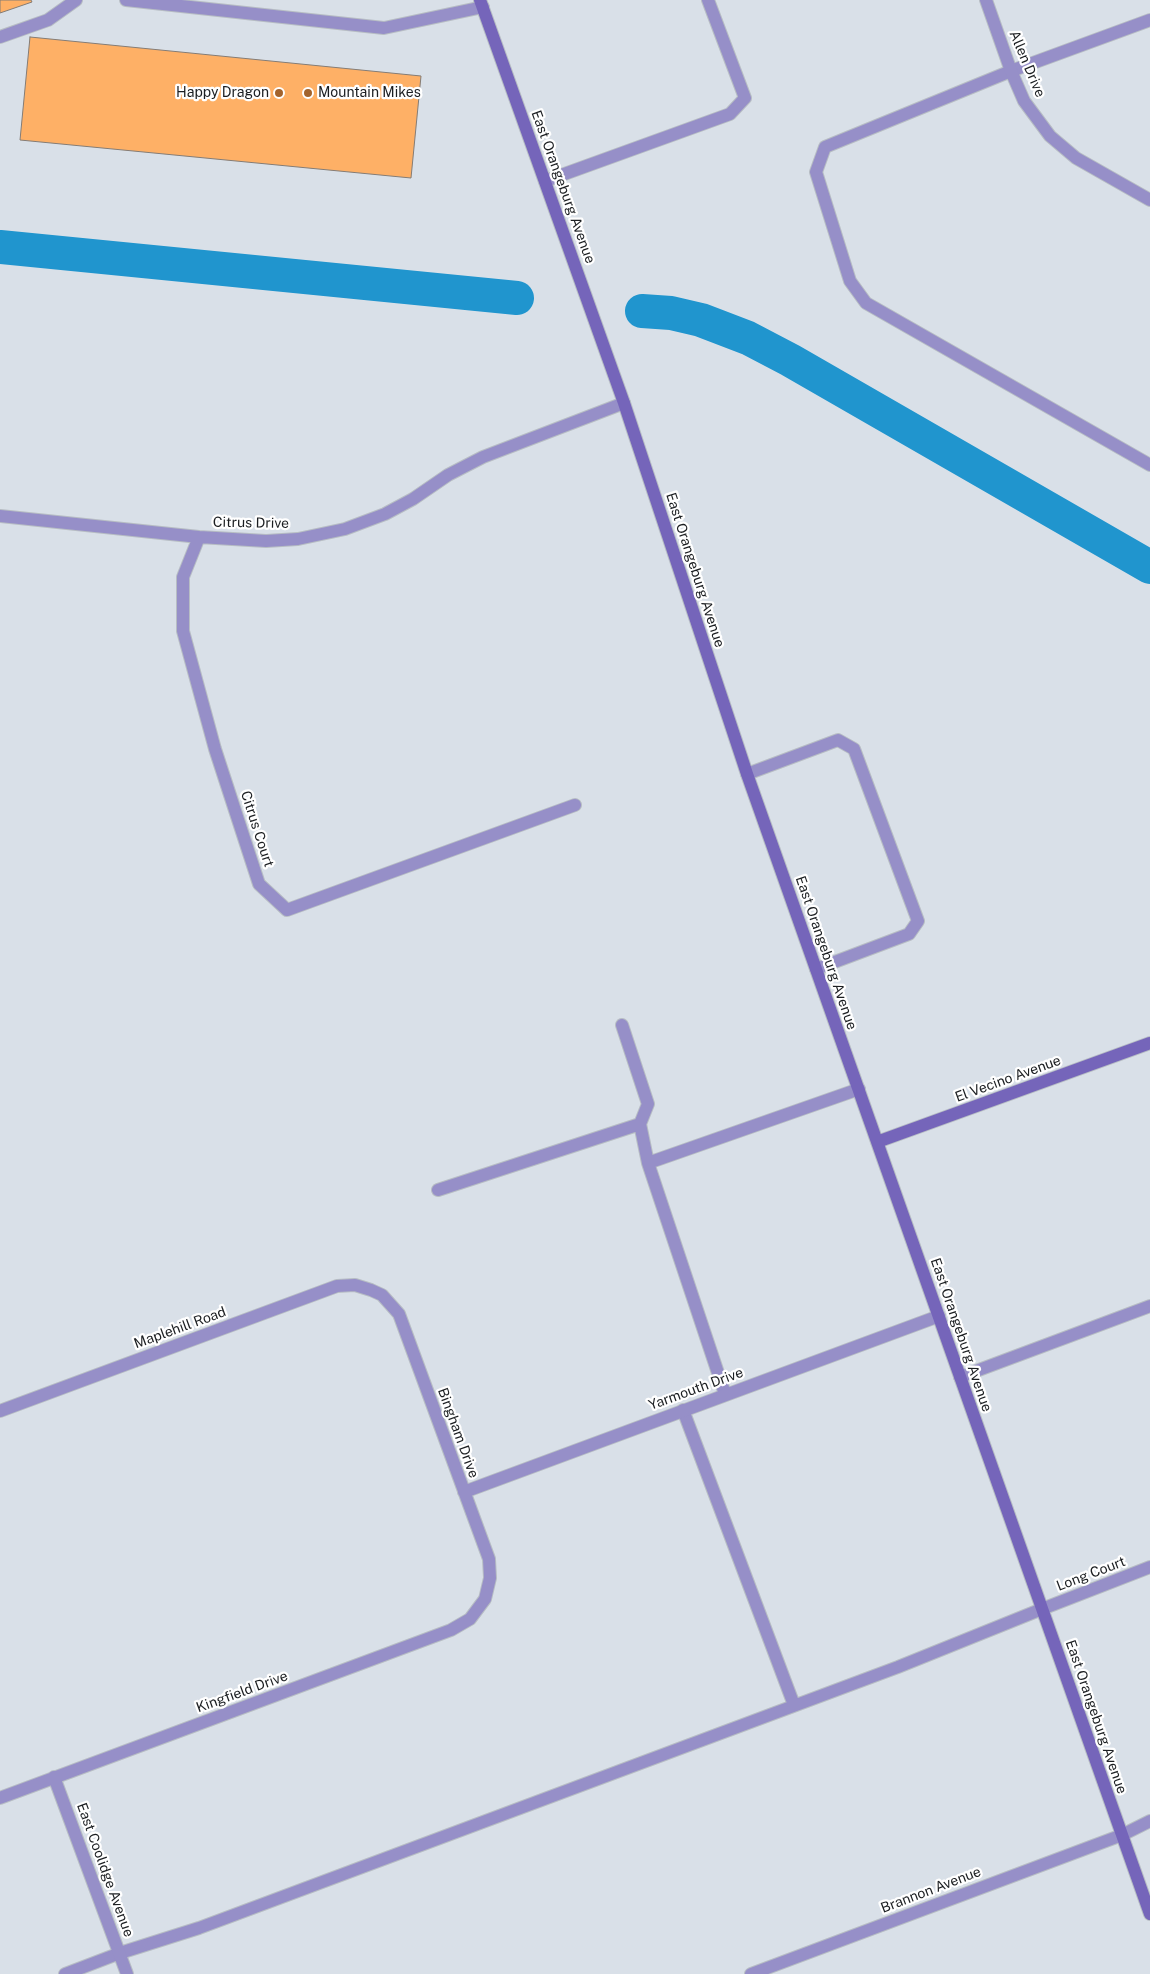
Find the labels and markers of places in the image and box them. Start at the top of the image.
place label: Happy Dragon [176,85,269,101]
place label: Mountain Mikes [318,85,421,101]
marker: Happy Dragon [273,87,285,99]
marker: Mountain Mikes [302,87,314,99]

